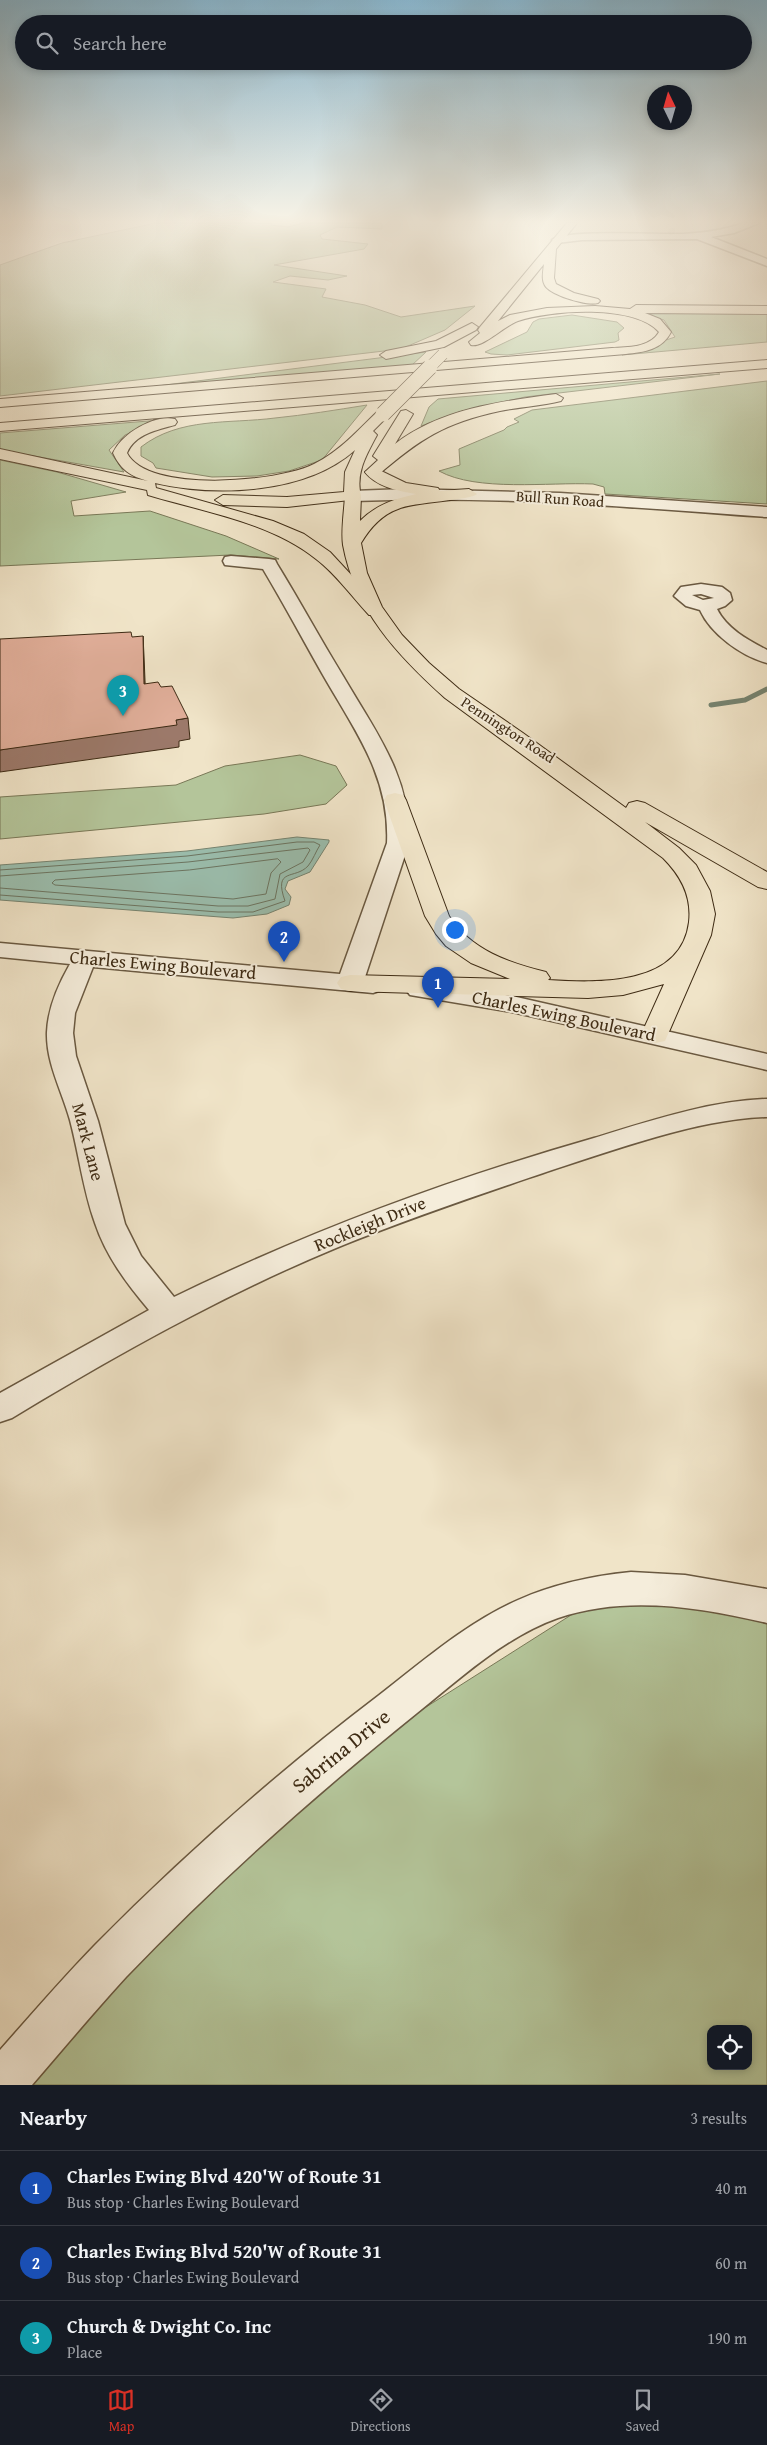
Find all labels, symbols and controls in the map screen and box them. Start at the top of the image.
search box [15,15,752,70]
icon: search [33,29,61,57]
text: Search here [73,29,167,57]
north arrow [647,85,692,130]
street label: Bull Run Road [515,485,605,512]
pin: 3 [107,675,139,716]
street label: Pennington Road [457,691,559,768]
your location [442,917,468,943]
pin: 2 [268,921,300,962]
street label: Charles Ewing Boulevard [69,943,258,986]
pin: 1 [422,967,454,1008]
street label: Charles Ewing Boulevard [470,983,659,1048]
street label: Mark Lane [65,1100,112,1184]
street label: Rockleigh Drive [310,1189,430,1258]
street label: Sabrina Drive [285,1701,397,1800]
map controls [707,2025,752,2070]
button: locate [707,2025,752,2070]
text: Nearby [20,2102,87,2133]
text: 3 results [690,2106,747,2130]
text: Charles Ewing Blvd 420'W of Route 31 [67,2162,382,2190]
text: 1 [32,2176,40,2200]
text: 40 m [715,2176,747,2200]
text: Bus stop · Charles Ewing Boulevard [67,2190,299,2214]
text: Charles Ewing Blvd 520'W of Route 31 [67,2237,382,2265]
text: 2 [32,2251,40,2275]
text: 60 m [715,2251,747,2275]
text: Bus stop · Charles Ewing Boulevard [67,2265,299,2289]
text: Church & Dwight Co. Inc [67,2312,271,2340]
text: 3 [32,2326,40,2350]
text: 190 m [707,2326,747,2350]
text: Place [67,2340,102,2364]
tab: Map [107,2386,135,2436]
tab: Directions [350,2386,411,2436]
tab: Saved [626,2386,660,2436]

